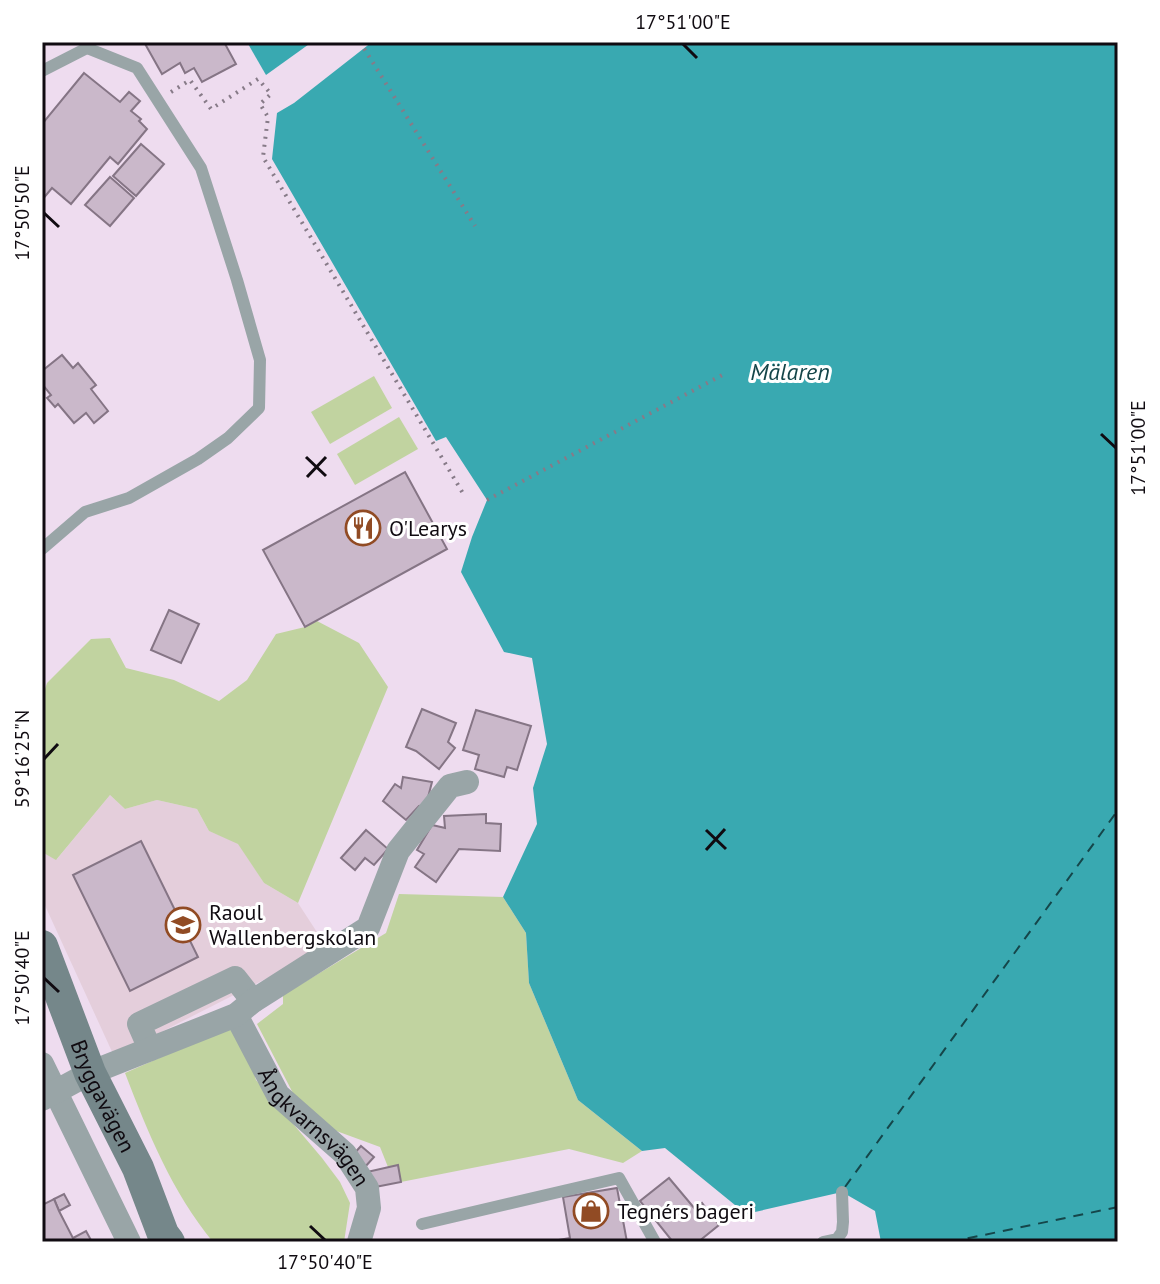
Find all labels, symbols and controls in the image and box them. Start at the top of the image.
text: 17°51'00"E [635,9,731,35]
text: 17°50'50"E [9,165,35,261]
water label: Mälaren [750,356,830,387]
text: 17°51'00"E [1125,400,1151,496]
restaurant icon: O'Learys [344,509,382,547]
place label: O'Learys [389,514,467,542]
text: 59°16'25"N [9,710,35,808]
place label: Raoul Wallenbergskolan [209,898,376,951]
school or university icon: Raoul Wallenbergskolan [164,906,202,944]
text: 17°50'40"E [9,930,35,1026]
street label: Bryggavägen [65,1036,142,1157]
street label: Ångkvarnsvägen [252,1062,376,1191]
shop icon: Tegnérs bageri [572,1192,610,1230]
place label: Tegnérs bageri [617,1197,754,1225]
text: 17°50'40"E [277,1249,373,1275]

